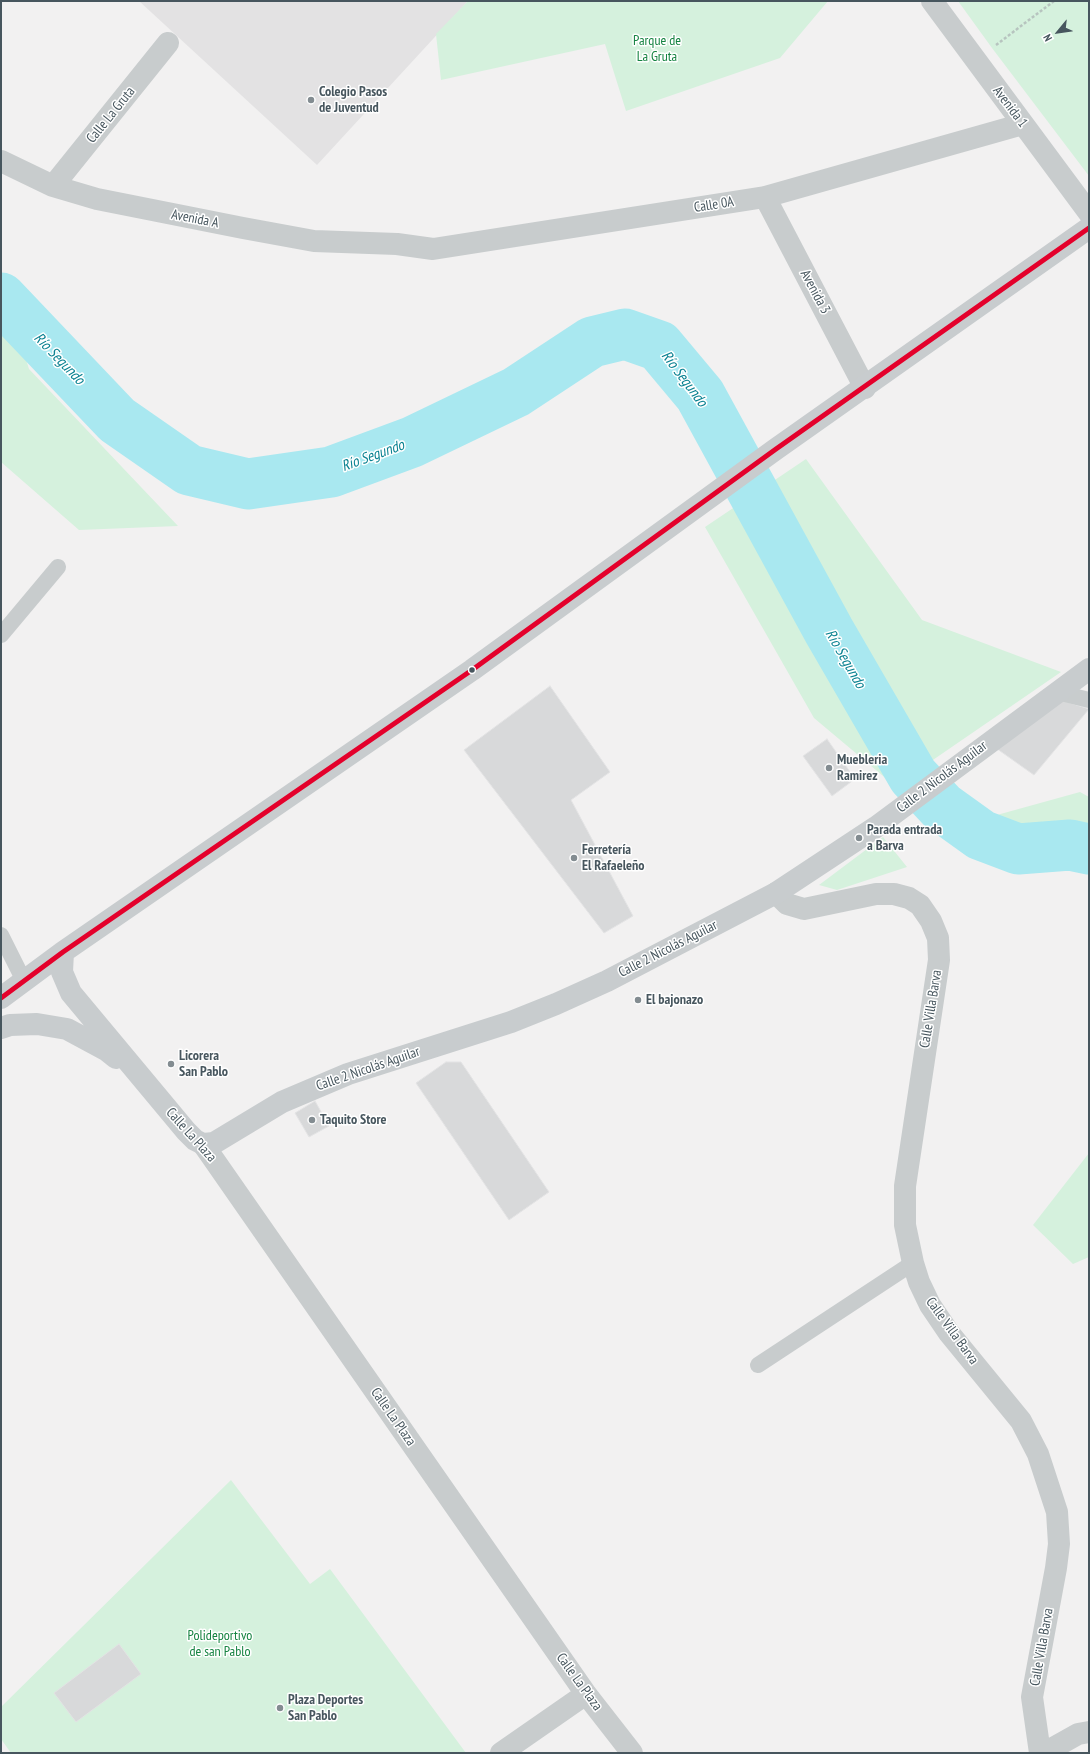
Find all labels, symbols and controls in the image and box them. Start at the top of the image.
north arrow [1038,12,1078,52]
text: N [1040,32,1055,44]
park label: Parque de La Gruta [633,33,681,66]
street label: Calle La Gruta [83,83,139,147]
street label: Avenida 1 [989,83,1031,131]
place label: Colegio Pasos de Juventud [319,84,387,116]
marker: Colegio Pasos de Juventud [306,95,316,105]
street label: Calle 0A [693,194,735,216]
street label: Avenida A [170,206,220,232]
street label: Avenida 3 [796,267,834,317]
water label: Río Segundo [30,329,88,389]
water label: Río Segundo [657,348,711,410]
water label: Río Segundo [339,436,407,476]
water label: Río Segundo [821,626,869,692]
unlabelled marker [467,665,477,675]
street label: Calle 2 Nicolás Aguilar [894,738,990,816]
place label: Muebleria Ramirez [837,752,887,784]
marker: Muebleria Ramirez [824,763,834,773]
place label: Parada entrada a Barva [867,822,942,854]
marker: Parada entrada a Barva [854,833,864,843]
place label: Ferretería El Rafaeleño [582,842,645,874]
marker: Ferretería El Rafaeleño [569,853,579,863]
street label: Calle 2 Nicolás Aguilar [616,917,720,981]
street label: Calle Villa Barva [917,969,945,1049]
place label: El bajonazo [646,992,703,1008]
marker: El bajonazo [633,995,643,1005]
street label: Calle 2 Nicolás Aguilar [314,1043,422,1095]
place label: Licorera San Pablo [179,1048,228,1080]
marker: Licorera San Pablo [166,1059,176,1069]
street label: Calle La Plaza [162,1104,220,1166]
place label: Taquito Store [320,1112,387,1128]
marker: Taquito Store [307,1115,317,1125]
street label: Calle Villa Barva [922,1294,982,1368]
street label: Calle La Plaza [367,1385,419,1449]
street label: Calle Villa Barva [1027,1607,1057,1687]
park label: Polideportivo de san Pablo [188,1628,252,1660]
street label: Calle La Plaza [552,1650,606,1714]
place label: Plaza Deportes San Pablo [288,1692,363,1724]
marker: Plaza Deportes San Pablo [275,1703,285,1713]

